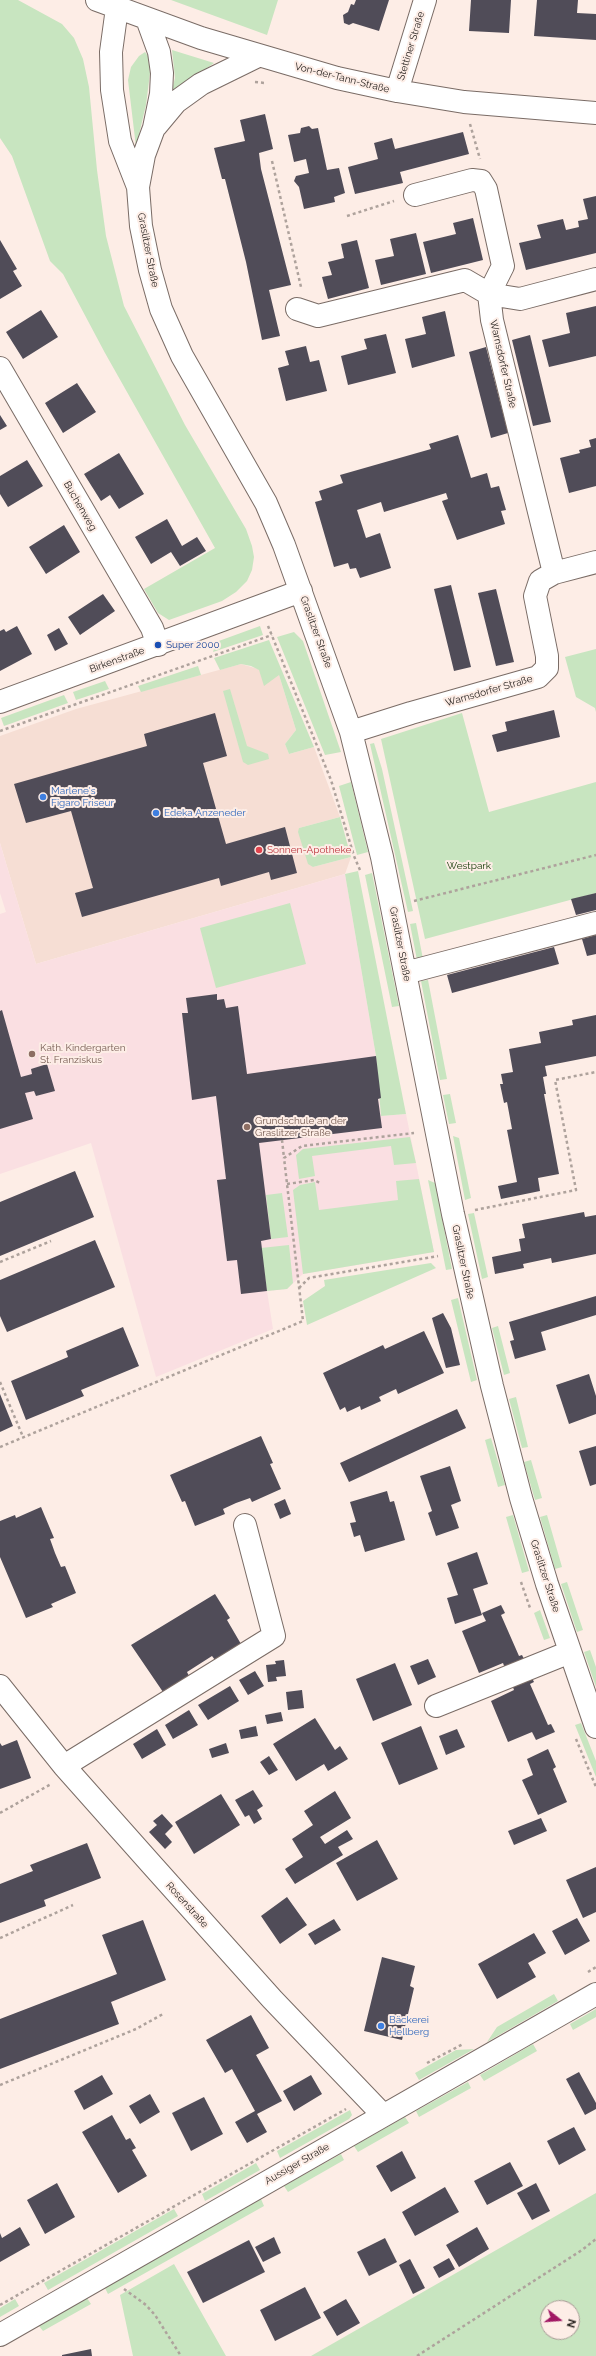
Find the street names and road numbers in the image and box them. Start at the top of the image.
street label: Stettiner Straße [395,10,427,82]
street label: Von-der-Tann-Straße [294,60,390,96]
street label: Graslitzer Straße [135,212,161,288]
street label: Warnsdorfer Straße [487,319,519,409]
street label: Buchenweg [61,479,99,533]
street label: Graslitzer Straße [297,594,335,670]
street label: Birkenstraße [88,645,146,675]
street label: Warnsdorfer Straße [444,673,534,709]
street label: Graslitzer Straße [387,906,413,982]
street label: Graslitzer Straße [449,1224,477,1300]
street label: Graslitzer Straße [528,1538,562,1614]
street label: Rosenstraße [163,1880,211,1930]
street label: Aussiger Straße [263,2141,331,2187]

